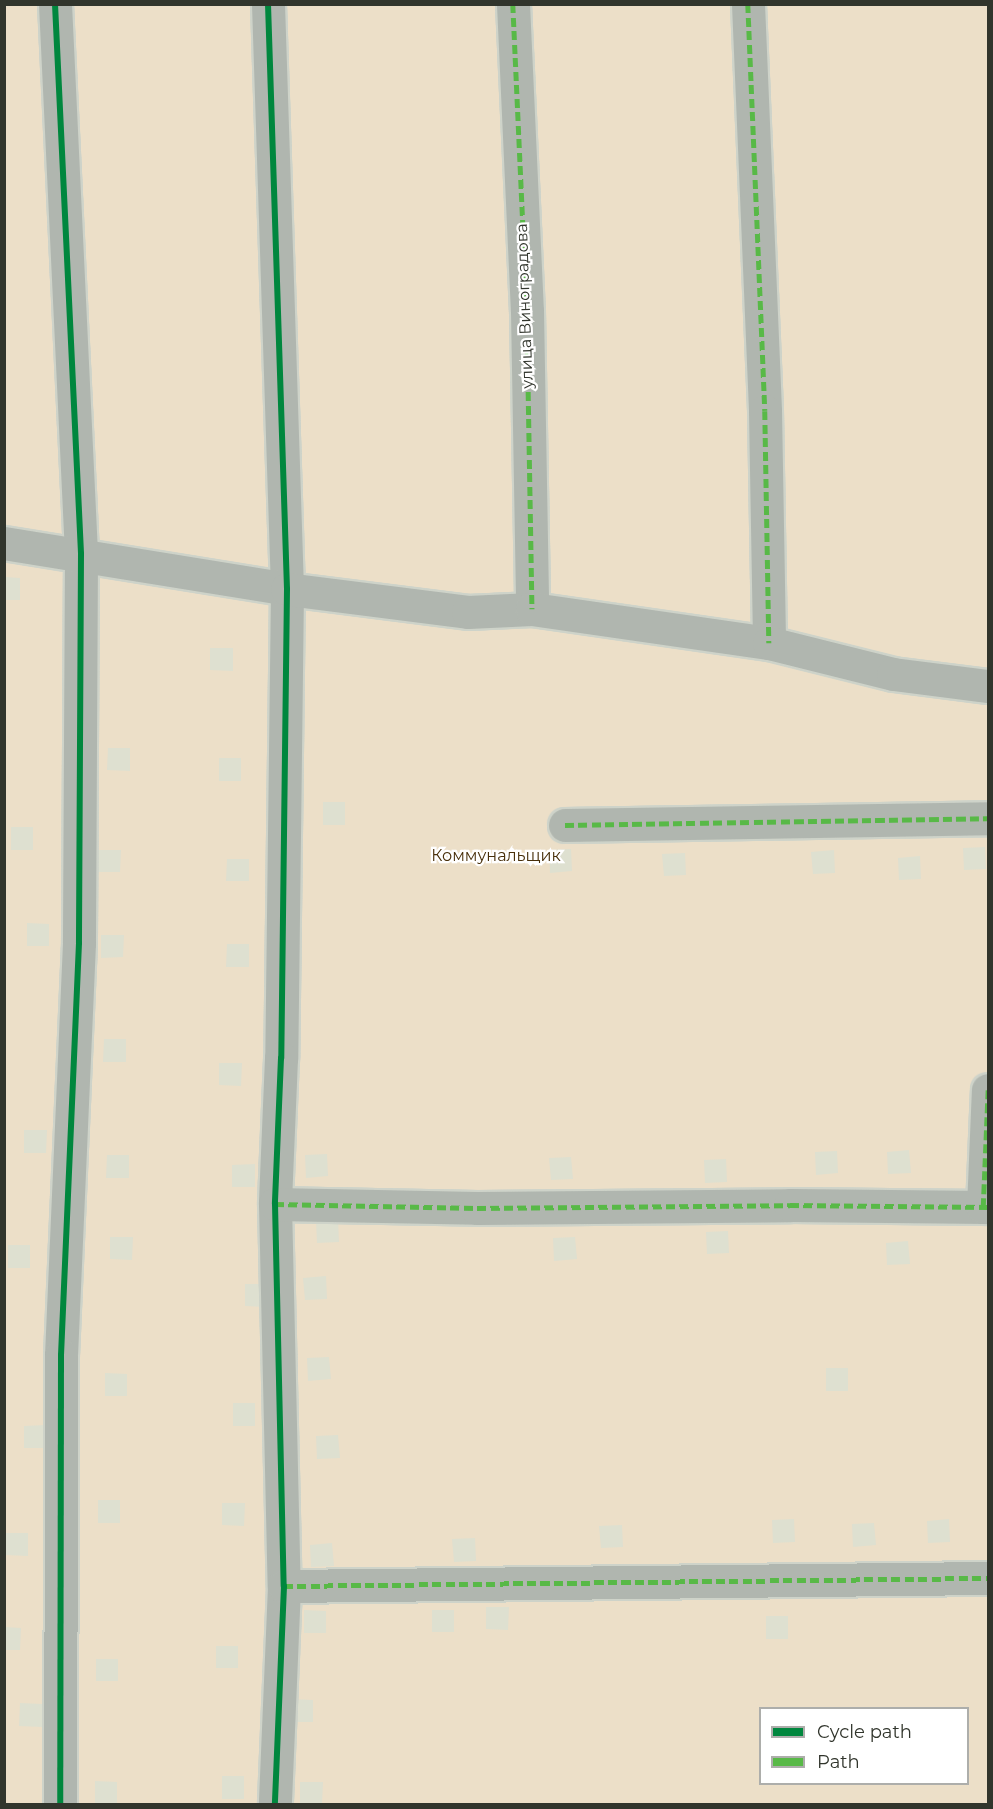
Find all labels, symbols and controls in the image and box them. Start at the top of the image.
street label: улица Виноградова [513,223,537,389]
park label: Коммунальщик [431,846,561,866]
legend [759,1707,969,1785]
text: Cycle path [817,1721,912,1743]
text: Path [817,1751,860,1773]

